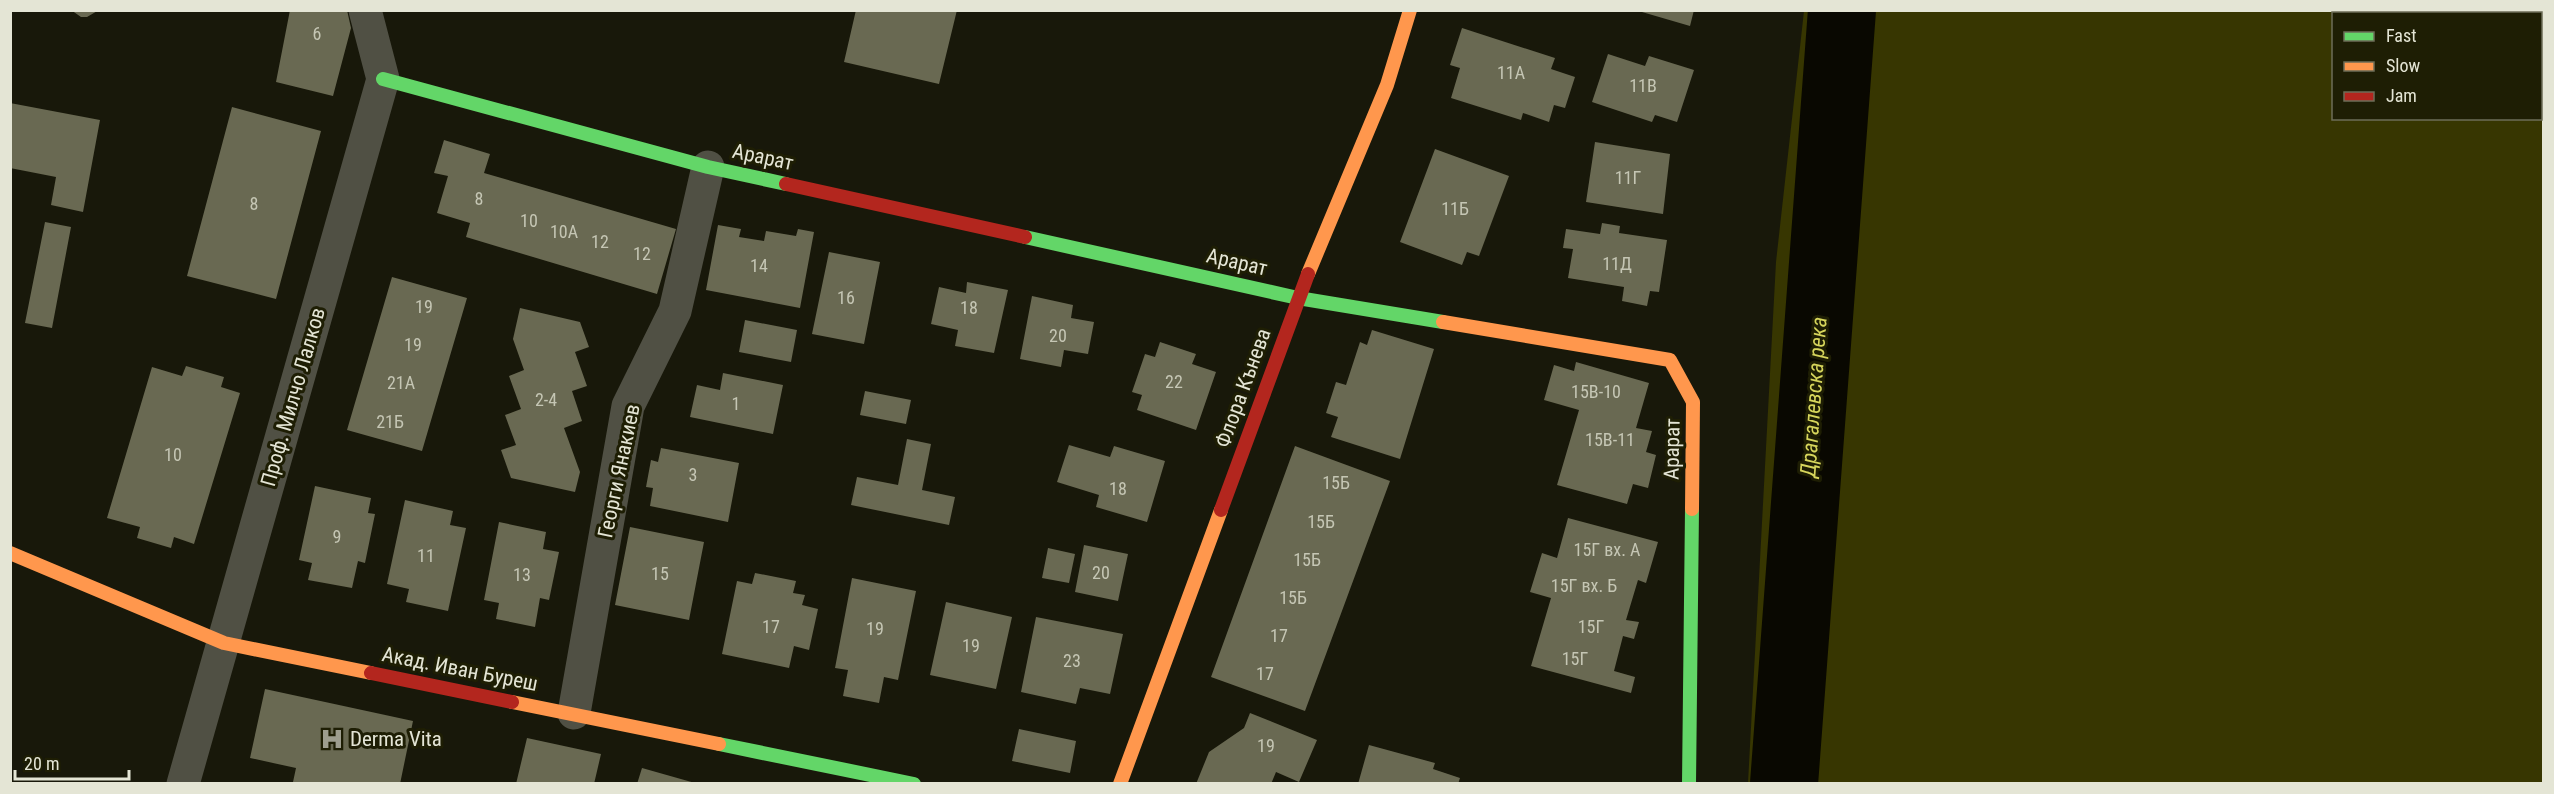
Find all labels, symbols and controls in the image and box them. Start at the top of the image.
legend [2332,12,2542,120]
house number: 6 [313,23,321,44]
text: Fast [2386,25,2417,46]
text: Slow [2386,55,2421,76]
house number: 11А [1497,62,1526,83]
house number: 11В [1629,75,1657,96]
text: Jam [2386,85,2417,106]
street label: Арарат [730,139,796,175]
house number: 11Г [1615,167,1641,188]
house number: 8 [475,188,483,209]
house number: 8 [250,193,258,214]
house number: 11Б [1441,198,1469,219]
house number: 10 [520,210,538,231]
house number: 10А [550,221,579,242]
house number: 12 [591,231,609,252]
house number: 12 [633,243,651,264]
street label: Арарат [1204,243,1270,281]
house number: 11Д [1602,253,1632,274]
house number: 14 [750,255,768,276]
house number: 16 [837,287,855,308]
house number: 19 [415,296,433,317]
house number: 18 [960,297,978,318]
street label: Проф. Милчо Лалков [256,305,330,489]
water label: Драгалевска река [1795,316,1832,480]
house number: 20 [1049,325,1067,346]
street label: Флора Кънева [1210,325,1276,451]
house number: 19 [404,334,422,355]
house number: 22 [1165,371,1183,392]
house number: 21А [387,372,416,393]
house number: 15В-10 [1571,381,1621,402]
house number: 2-4 [535,389,557,410]
house number: 1 [732,393,740,414]
street label: Георги Янакиев [593,402,645,540]
house number: 21Б [376,411,404,432]
street label: Арарат [1659,418,1685,480]
house number: 15В-11 [1585,429,1635,450]
house number: 10 [164,444,182,465]
house number: 3 [689,464,697,485]
house number: 15Б [1322,472,1350,493]
house number: 18 [1109,478,1127,499]
house number: 15Б [1307,511,1335,532]
house number: 9 [333,526,341,547]
house number: 15Г вх. А [1574,539,1641,560]
house number: 11 [417,545,435,566]
house number: 15Б [1293,549,1321,570]
house number: 20 [1092,562,1110,583]
house number: 15 [651,563,669,584]
house number: 13 [513,564,531,585]
house number: 15Г вх. Б [1551,575,1617,596]
house number: 15Б [1279,587,1307,608]
house number: 17 [762,616,780,637]
house number: 15Г [1578,616,1604,637]
house number: 19 [866,618,884,639]
house number: 17 [1270,625,1288,646]
house number: 19 [962,635,980,656]
street label: Акад. Иван Буреш [380,642,540,696]
house number: 15Г [1562,648,1588,669]
house number: 23 [1063,650,1081,671]
house number: 17 [1256,663,1274,684]
hospital icon: Derma Vita [319,726,345,752]
place label: Derma Vita [350,727,442,751]
house number: 19 [1257,735,1275,756]
scale bar [15,743,129,781]
text: 20 m [24,753,59,774]

